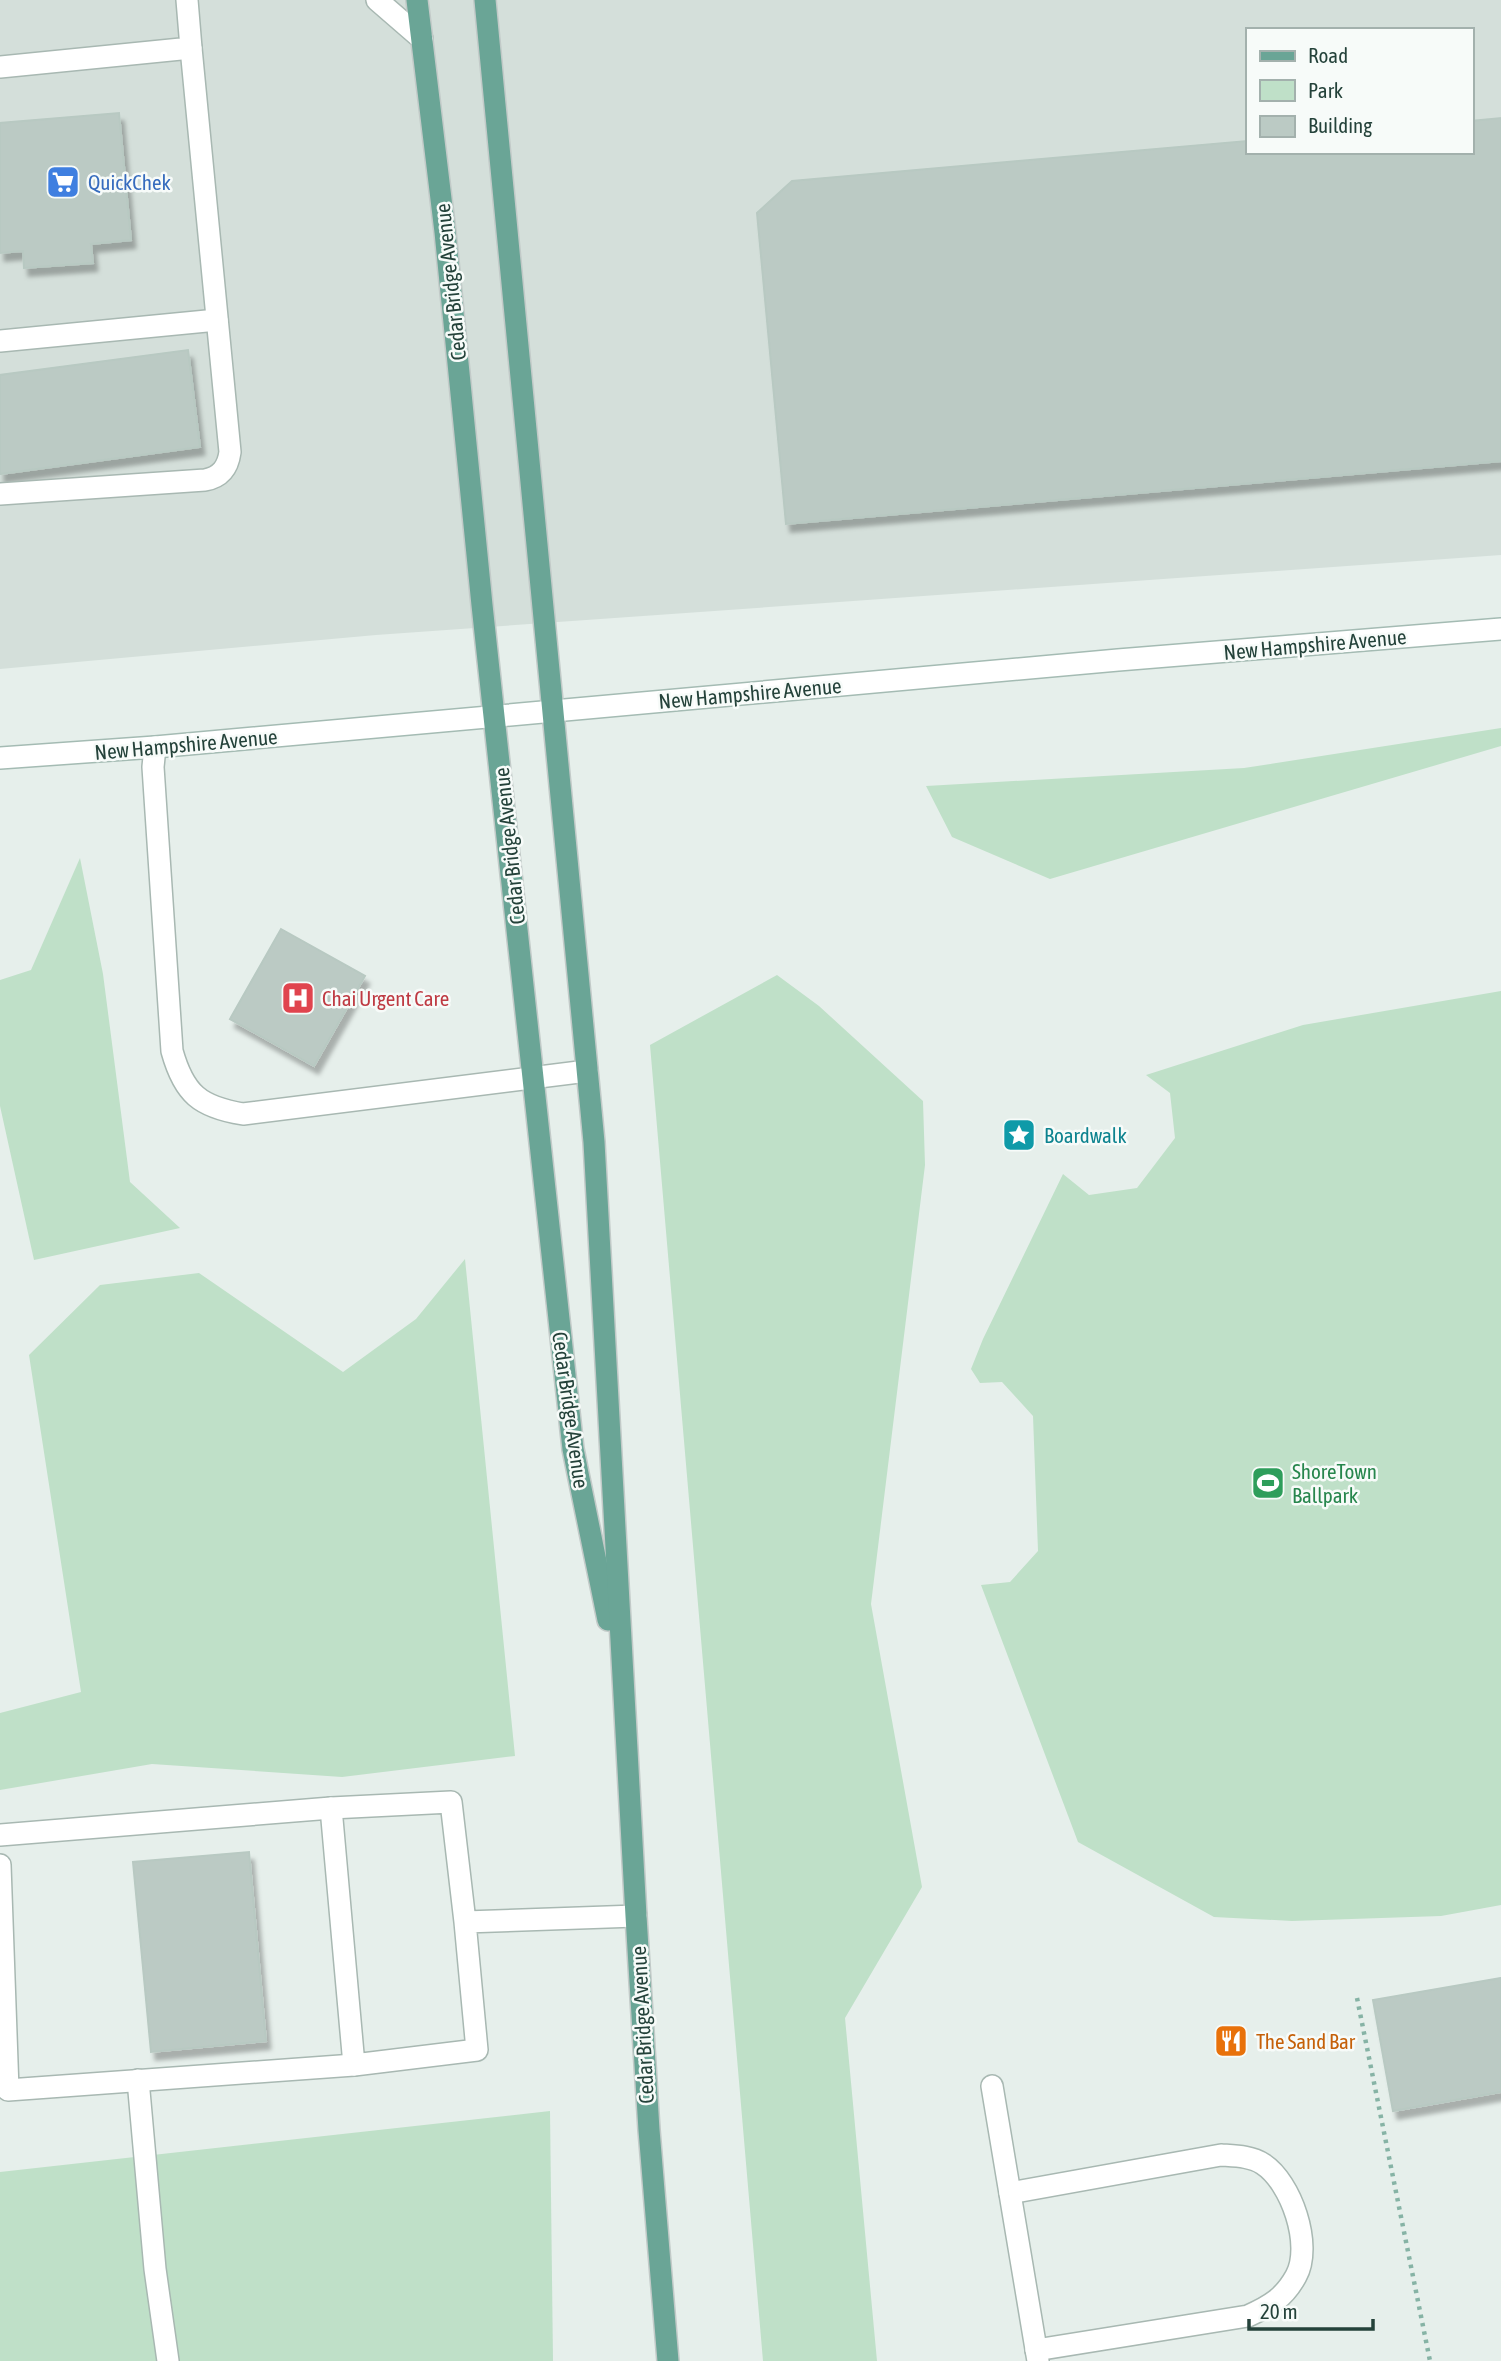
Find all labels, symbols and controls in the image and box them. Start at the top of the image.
legend [1246,28,1473,154]
text: Road [1308,43,1348,67]
text: Park [1308,78,1343,102]
text: Building [1308,113,1372,137]
supermarket icon: QuickChek [44,163,82,201]
place label: QuickChek [88,170,171,194]
street label: Cedar Bridge Avenue [430,202,470,362]
street label: New Hampshire Avenue [1223,624,1407,664]
street label: New Hampshire Avenue [658,673,842,713]
street label: New Hampshire Avenue [94,724,278,764]
street label: Cedar Bridge Avenue [489,766,529,926]
hospital icon: Chai Urgent Care [279,979,317,1017]
place label: Chai Urgent Care [322,986,449,1010]
place icon: Boardwalk [1000,1116,1038,1154]
place label: Boardwalk [1044,1123,1127,1147]
street label: Cedar Bridge Avenue [548,1330,594,1490]
place label: ShoreTown Ballpark [1292,1459,1377,1507]
sports icon: ShoreTown Ballpark [1249,1464,1287,1502]
street label: Cedar Bridge Avenue [626,1946,658,2104]
restaurant icon: The Sand Bar [1212,2022,1250,2060]
place label: The Sand Bar [1256,2029,1356,2053]
scale bar [1249,2288,1373,2332]
text: 20 m [1260,2299,1298,2323]

